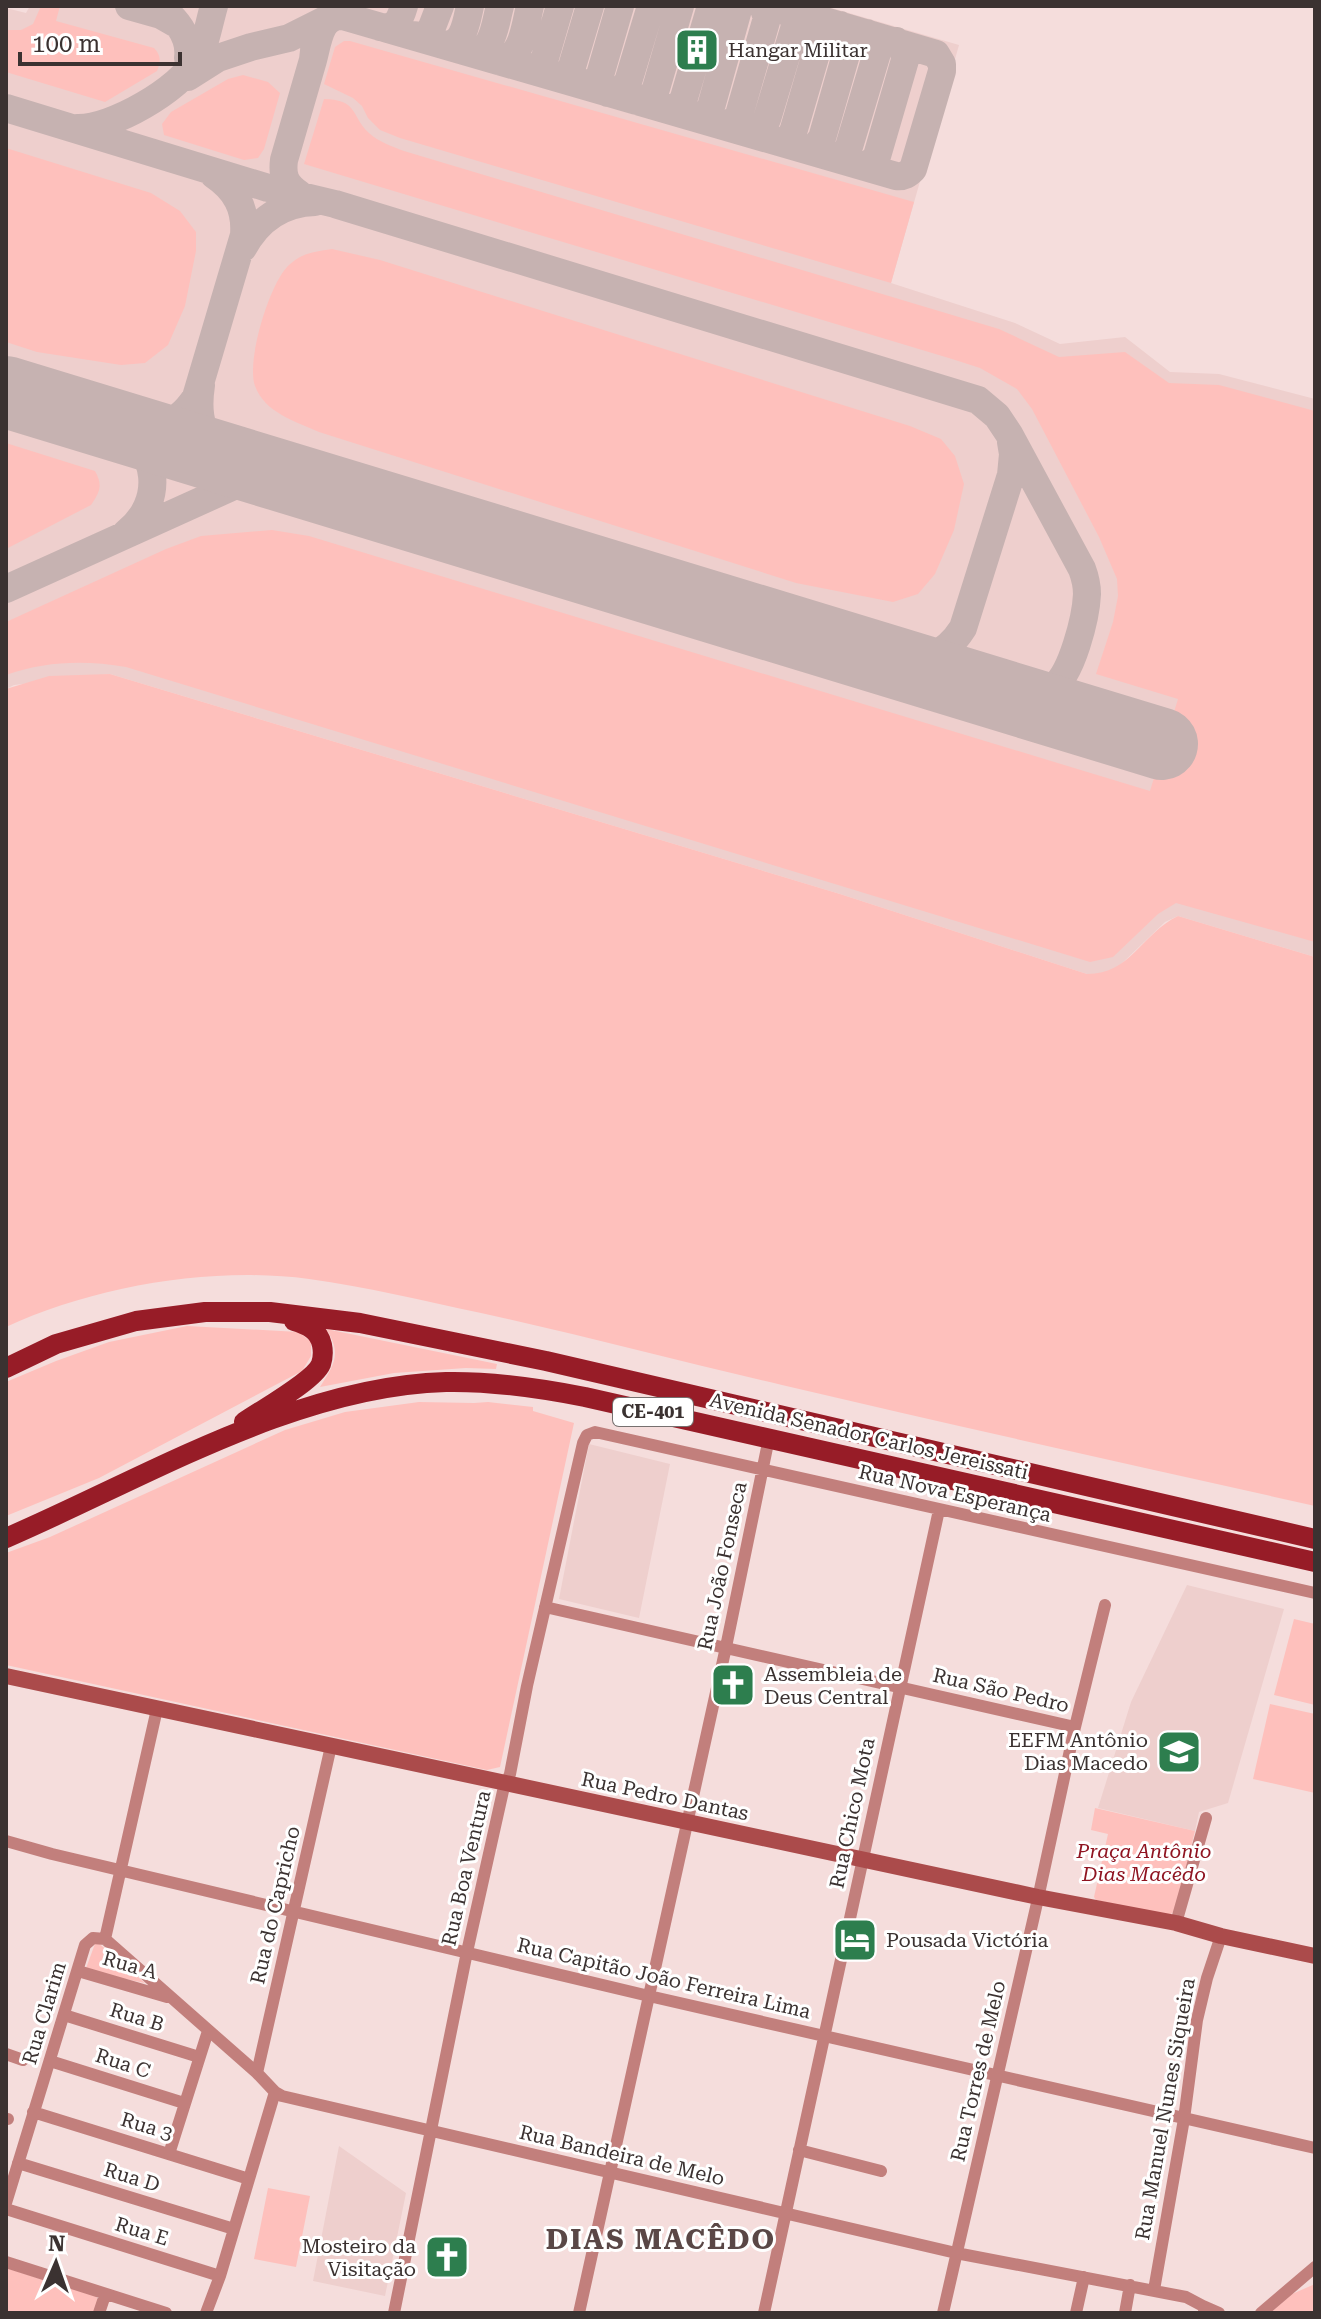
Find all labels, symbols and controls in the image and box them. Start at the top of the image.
scale bar [20,16,180,66]
building icon: Hangar Militar [673,26,721,74]
text: 100 m [32,30,100,58]
place label: Hangar Militar [728,38,868,62]
street label: Avenida Senador Carlos Jereissati [707,1388,1031,1484]
road number: CE-401 [613,1398,693,1426]
street label: Rua Nova Esperança [856,1459,1054,1527]
street label: Rua João Fonseca [692,1479,752,1652]
church icon: Assembleia de Deus Central [709,1661,757,1709]
place label: Assembleia de Deus Central [764,1662,902,1709]
street label: Rua São Pedro [931,1663,1071,1717]
place label: EEFM Antônio Dias Macedo [1008,1728,1148,1775]
school or university icon: EEFM Antônio Dias Macedo [1155,1728,1203,1776]
street label: Rua Chico Mota [824,1735,880,1891]
street label: Rua Pedro Dantas [579,1767,751,1825]
street label: Rua Boa Ventura [436,1788,496,1948]
street label: Rua do Capricho [245,1824,305,1986]
park label: Praça Antônio Dias Macêdo [1076,1839,1211,1886]
hotel icon: Pousada Victória [831,1916,879,1964]
place label: Pousada Victória [886,1928,1049,1952]
street label: Rua Capitão João Ferreira Lima [515,1933,813,2024]
street label: Rua A [100,1946,160,1984]
street label: Rua Clarim [17,1959,71,2067]
street label: Rua Manuel Nunes Siqueira [1130,1976,1200,2242]
street label: Rua Torres de Melo [946,1978,1010,2164]
street label: Rua B [107,1997,167,2037]
street label: Rua C [93,2043,153,2083]
street label: Rua 3 [118,2107,176,2145]
street label: Rua Bandeira de Melo [517,2120,727,2190]
street label: Rua D [101,2157,163,2197]
street label: Rua E [112,2212,172,2250]
north arrow [16,2223,96,2303]
district label: DIAS MACÊDO [546,2223,776,2256]
text: N [48,2231,66,2256]
church icon: Mosteiro da Visitação [423,2233,471,2281]
place label: Mosteiro da Visitação [302,2234,416,2281]

